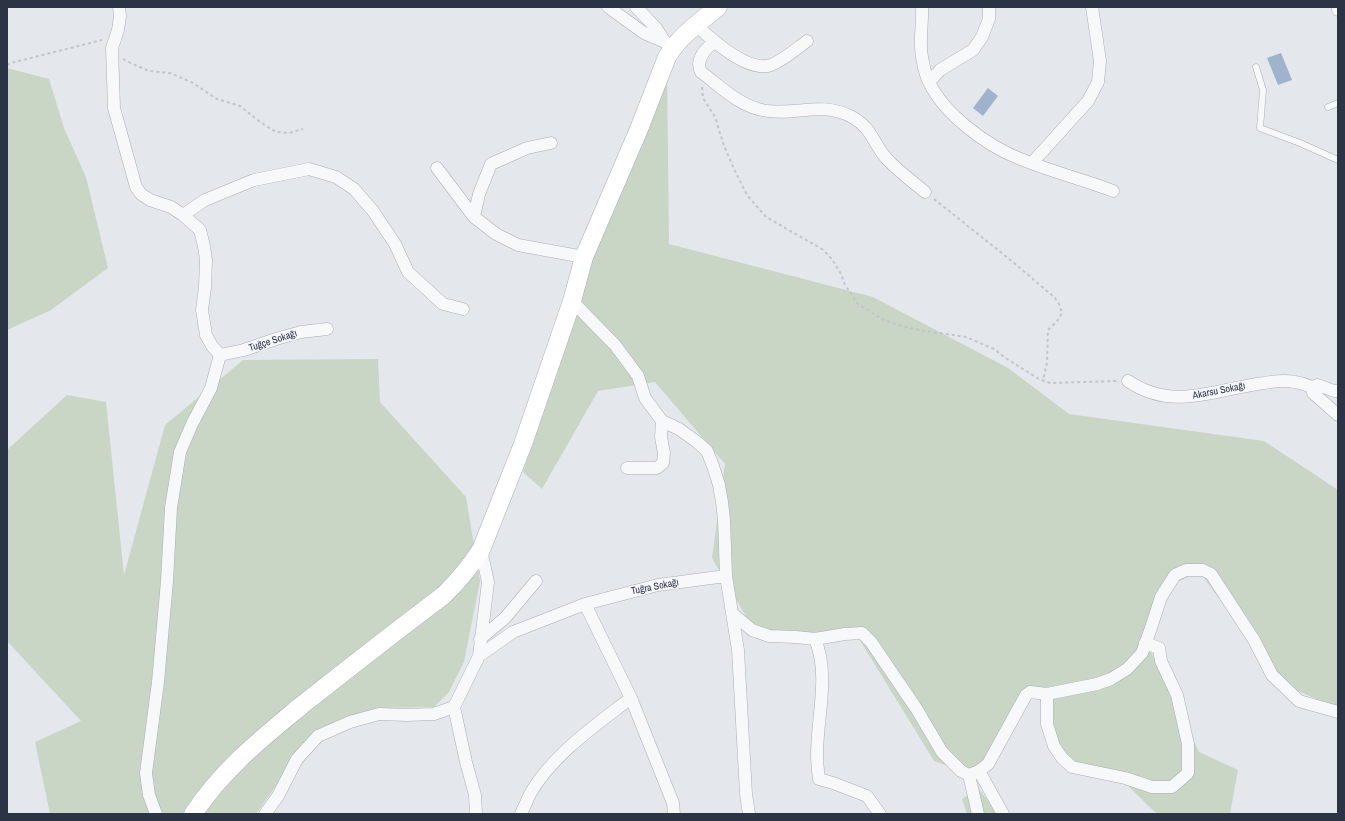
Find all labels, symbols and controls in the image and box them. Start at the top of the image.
street label: Tuğçe Sokağı [247,328,299,354]
street label: Akarsu Sokağı [1192,380,1246,402]
street label: Tuğra Sokağı [630,576,680,598]

